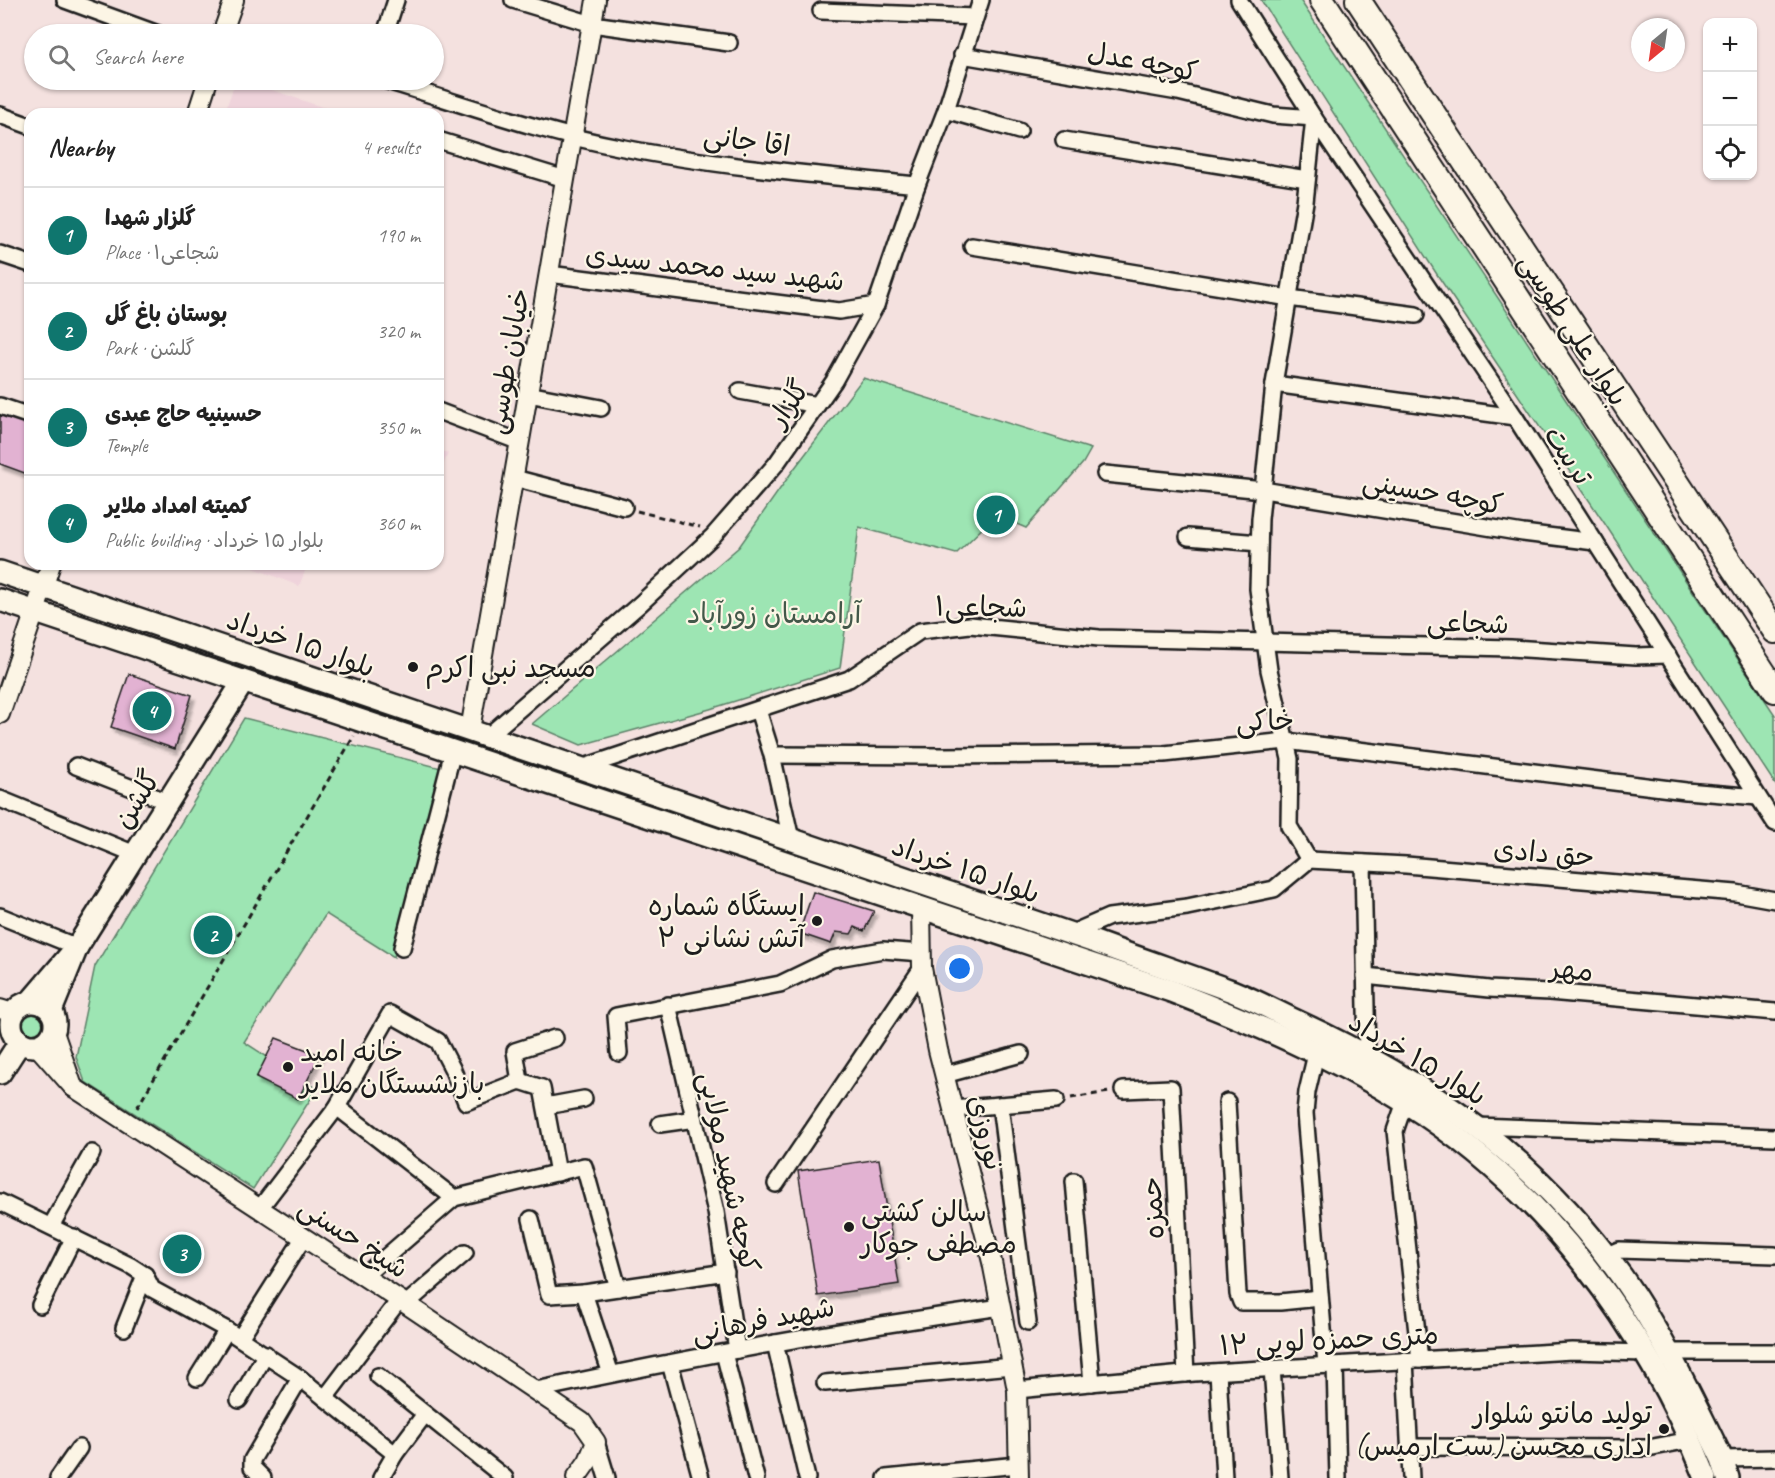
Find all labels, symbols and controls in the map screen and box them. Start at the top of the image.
north arrow [1631,18,1685,72]
map controls [1703,18,1757,180]
button: + [1703,18,1757,72]
search box [24,24,444,90]
street label: کوچه عدل [1085,34,1201,89]
icon: search [45,41,78,74]
text: Search here [93,43,183,71]
button: − [1703,72,1757,126]
street label: اقا جانی [701,117,793,164]
button: locate [1703,126,1757,180]
text: Nearby [48,131,113,164]
text: 4 results [361,135,420,160]
text: گلزار شهدا [105,204,195,232]
text: 1 [63,223,72,248]
text: 190 m [377,223,420,248]
street label: شهید سید محمد سیدی [584,236,846,299]
text: Place · شجاعی۱ [105,240,220,265]
street label: بلوار علی طوسی [1511,246,1636,413]
street label: خیابان طوسی [477,285,538,437]
text: بوستان باغ گل [105,300,227,328]
text: 2 [63,319,72,344]
text: 320 m [377,319,420,344]
text: Park · گلشن [105,336,195,361]
street label: گلزار [759,373,817,435]
text: حسینیه حاج عبدی [105,400,262,428]
text: 3 [63,415,72,440]
text: 350 m [377,415,420,440]
street label: تربیت [1537,419,1601,492]
text: Temple [105,433,148,458]
street label: کوچه حسینی [1360,463,1506,522]
text: کمیته امداد ملایر [105,492,251,520]
pin: 1 [976,492,1016,538]
text: 4 [63,511,72,536]
text: 360 m [377,511,420,536]
text: Public building · بلوار ۱۵ خرداد [105,528,324,553]
street label: شجاعی۱ [934,588,1027,625]
park label: آرامستان زورآباد [687,596,862,631]
street label: بلوار ۱۵ خرداد [222,602,380,685]
street label: شجاعی [1426,604,1510,641]
place label: مسجد نبی اکرم [425,650,596,689]
marker: مسجد نبی اکرم [406,660,420,674]
pin: 4 [132,688,172,734]
street label: خاکی [1235,702,1295,739]
street label: گلشن [105,763,168,835]
street label: بلوار ۱۵ خرداد [887,828,1045,911]
street label: حق دادی [1492,831,1596,874]
place label: ایستگاه شماره ۲ آتش نشانی [648,888,806,955]
pin: 2 [194,912,232,958]
marker: ایستگاه شماره ۲ آتش نشانی [810,914,824,928]
street label: مهر [1547,950,1595,989]
your location [945,954,974,983]
street label: بلوار ۱۵ خرداد [1342,1004,1493,1113]
place label: خانه امید بازنشستگان ملایر [298,1034,485,1101]
marker: خانه امید بازنشستگان ملایر [281,1060,295,1074]
street label: کوچه شهید مولایی [691,1069,768,1276]
street label: نوروزی [960,1091,1013,1175]
street label: حمزه [1133,1176,1172,1240]
street label: شیخ حسنی [292,1189,415,1287]
place label: سالن کشتی مصطفی جوکار [859,1194,1017,1261]
marker: سالن کشتی مصطفی جوکار [842,1220,856,1234]
pin: 3 [162,1232,201,1276]
street label: شهید فرهانی [689,1288,838,1350]
street label: ۱۲ متری حمزه لویی [1219,1316,1440,1364]
place label: تولید مانتو شلوار اداری محسن (ست ارمیس) [1355,1396,1653,1463]
marker: تولید مانتو شلوار اداری محسن (ست ارمیس) [1657,1422,1671,1436]

